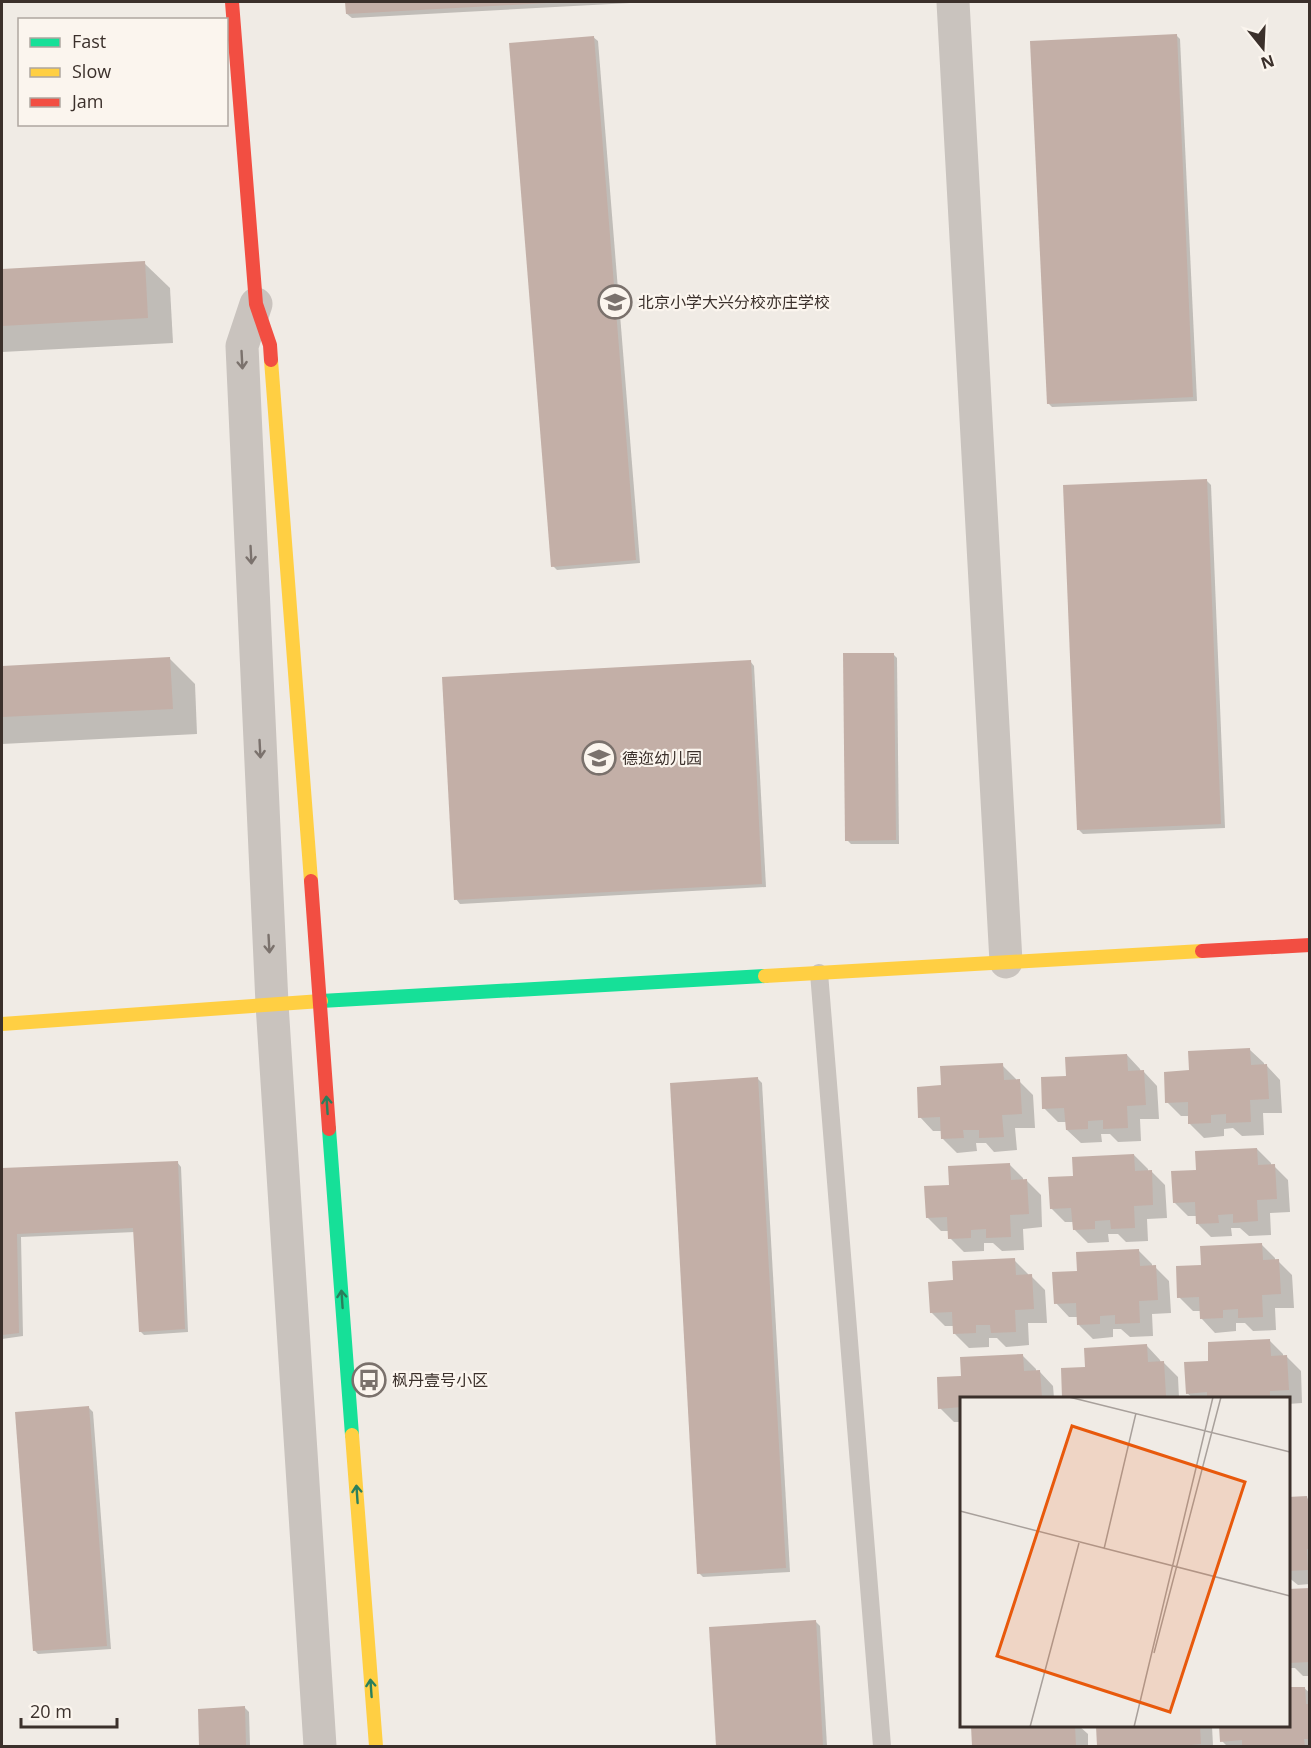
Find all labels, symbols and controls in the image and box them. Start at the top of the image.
legend [18,18,228,126]
north arrow [1233,18,1293,78]
text: Fast [72,29,106,53]
text: N [1258,50,1277,75]
text: Slow [72,59,111,83]
text: Jam [70,89,104,113]
school or university icon: 北京小学大兴分校亦庄学校 [597,284,633,320]
place label: 北京小学大兴分校亦庄学校 [638,291,830,313]
one-way arrow [237,349,248,369]
one-way arrow [246,544,257,564]
one-way arrow [255,739,266,759]
school or university icon: 德迩幼儿园 [581,740,617,776]
place label: 德迩幼儿园 [622,747,702,769]
one-way arrow [264,934,275,954]
one-way arrow [321,1095,332,1115]
one-way arrow [336,1290,347,1310]
bus stop icon: 枫丹壹号小区 [351,1362,387,1398]
place label: 枫丹壹号小区 [392,1369,488,1391]
inset map [960,1397,1290,1727]
one-way arrow [351,1484,362,1504]
one-way arrow [366,1679,377,1699]
scale bar [21,1691,117,1729]
text: 20 m [30,1699,72,1723]

